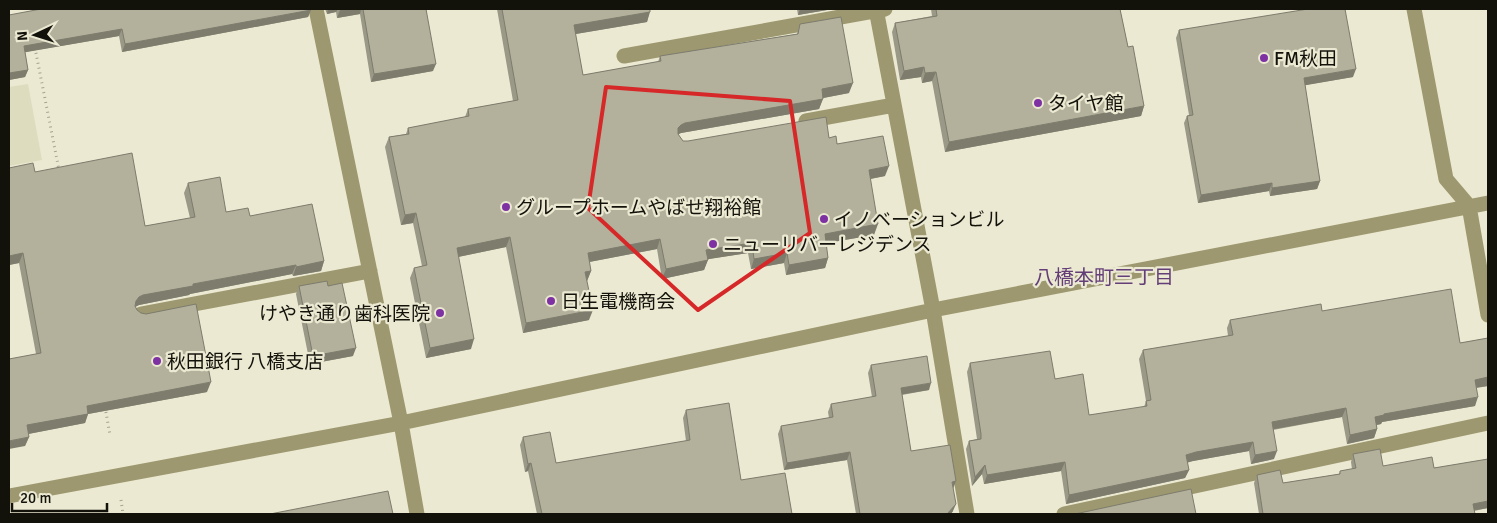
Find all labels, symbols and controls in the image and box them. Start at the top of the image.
north arrow [10,10,60,60]
text: N [14,30,31,41]
place label: FM秋田 [1274,47,1337,71]
marker: FM秋田 [1258,52,1270,64]
place label: タイヤ館 [1048,92,1123,116]
marker: タイヤ館 [1032,97,1044,109]
place label: グループホームやばせ翔裕館 [516,196,761,220]
marker: グループホームやばせ翔裕館 [500,201,512,213]
place label: イノベーションビル [834,208,1005,232]
marker: イノベーションビル [818,213,830,225]
place label: ニューリバーレジデンス [723,233,932,257]
marker: ニューリバーレジデンス [707,238,719,250]
district label: 八橋本町三丁目 [1034,265,1174,290]
place label: 日生電機商会 [561,290,675,314]
marker: 日生電機商会 [545,295,557,307]
place label: けやき通り歯科医院 [259,302,430,326]
marker: けやき通り歯科医院 [434,307,446,319]
place label: 秋田銀行 八橋支店 [167,350,323,374]
marker: 秋田銀行 八橋支店 [151,355,163,367]
scale bar [12,480,108,512]
text: 20 m [20,489,51,507]

